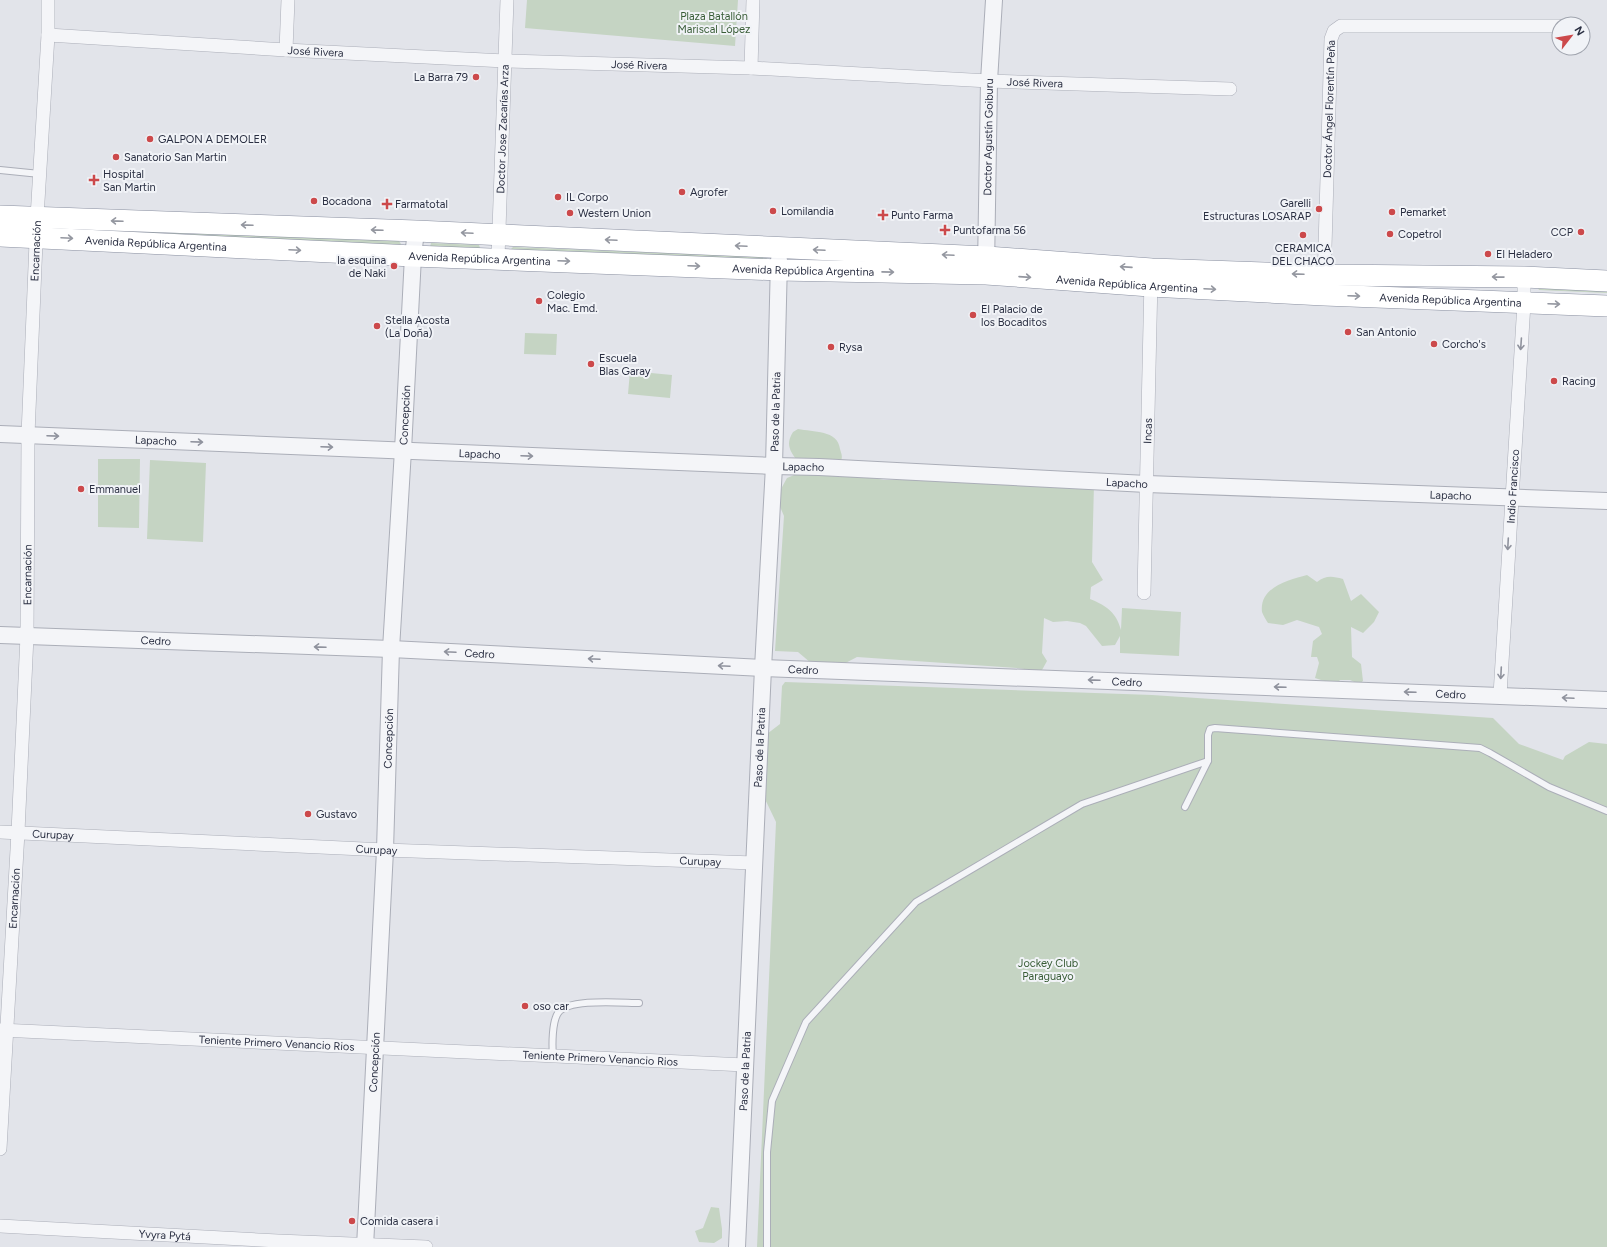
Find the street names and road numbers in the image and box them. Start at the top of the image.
street label: Doctor Ángel Florentín Peña [1321,40,1338,178]
street label: José Rivera [287,44,344,60]
street label: José Rivera [611,58,668,73]
street label: Doctor Jose Zacarías Arza [494,64,512,194]
street label: José Rivera [1006,76,1063,90]
street label: Doctor Agustín Goiburu [981,78,996,196]
street label: Encarnación [28,220,44,282]
street label: Avenida República Argentina [85,234,227,254]
street label: Avenida República Argentina [408,250,551,268]
street label: Avenida República Argentina [732,262,874,279]
street label: Avenida República Argentina [1055,273,1198,295]
street label: Avenida República Argentina [1379,291,1522,310]
street label: Paso de la Patria [768,372,783,452]
street label: Concepción [397,385,413,445]
street label: Incas [1141,418,1155,444]
street label: Lapacho [135,434,177,448]
street label: Lapacho [458,447,501,462]
street label: Indio Francisco [1505,449,1522,524]
street label: Lapacho [782,460,825,474]
street label: Lapacho [1106,476,1148,491]
street label: Lapacho [1429,488,1472,503]
street label: Encarnación [21,544,34,605]
street label: Cedro [140,634,171,648]
street label: Cedro [464,647,495,661]
street label: Cedro [788,663,819,677]
street label: Cedro [1111,675,1142,689]
street label: Cedro [1435,688,1466,702]
street label: Paso de la Patria [752,707,768,788]
street label: Concepción [381,708,396,769]
street label: Curupay [32,828,74,842]
street label: Curupay [355,843,398,857]
street label: Curupay [679,854,722,869]
street label: Encarnación [7,868,23,929]
street label: Paso de la Patria [737,1031,754,1111]
street label: Concepción [367,1032,383,1093]
street label: Teniente Primero Venancio Rios [199,1033,355,1054]
street label: Teniente Primero Venancio Rios [522,1049,678,1069]
street label: Yvyra Pytá [138,1227,191,1243]

